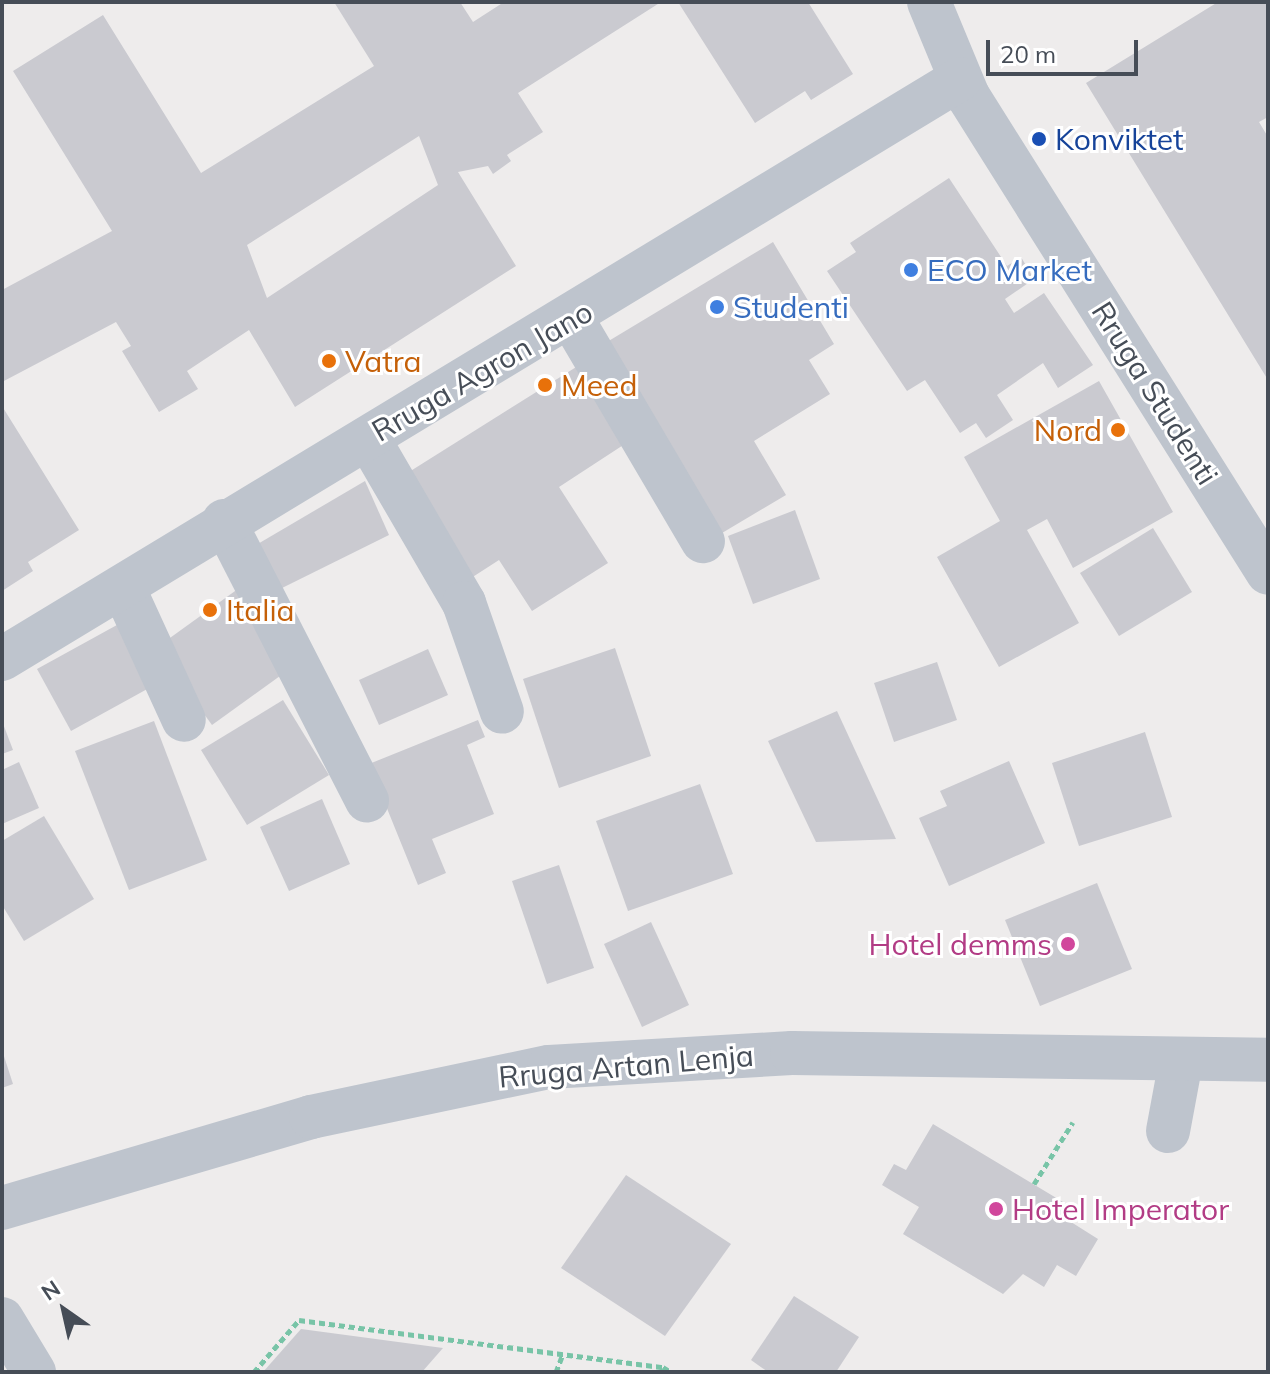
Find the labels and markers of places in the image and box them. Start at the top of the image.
place label: Konviktet [1055,121,1184,157]
marker: Konviktet [1030,130,1048,148]
place label: ECO Market [927,252,1092,288]
marker: ECO Market [902,261,920,279]
place label: Studenti [733,289,849,325]
marker: Studenti [708,298,726,316]
place label: Vatra [345,343,421,379]
marker: Vatra [320,352,338,370]
place label: Meed [561,367,637,403]
marker: Meed [536,376,554,394]
place label: Nord [1034,412,1102,448]
marker: Nord [1109,421,1127,439]
place label: Italia [226,592,295,628]
marker: Italia [201,601,219,619]
place label: Hotel demms [869,926,1052,962]
marker: Hotel demms [1059,935,1077,953]
place label: Hotel Imperator [1012,1191,1229,1227]
marker: Hotel Imperator [987,1200,1005,1218]

